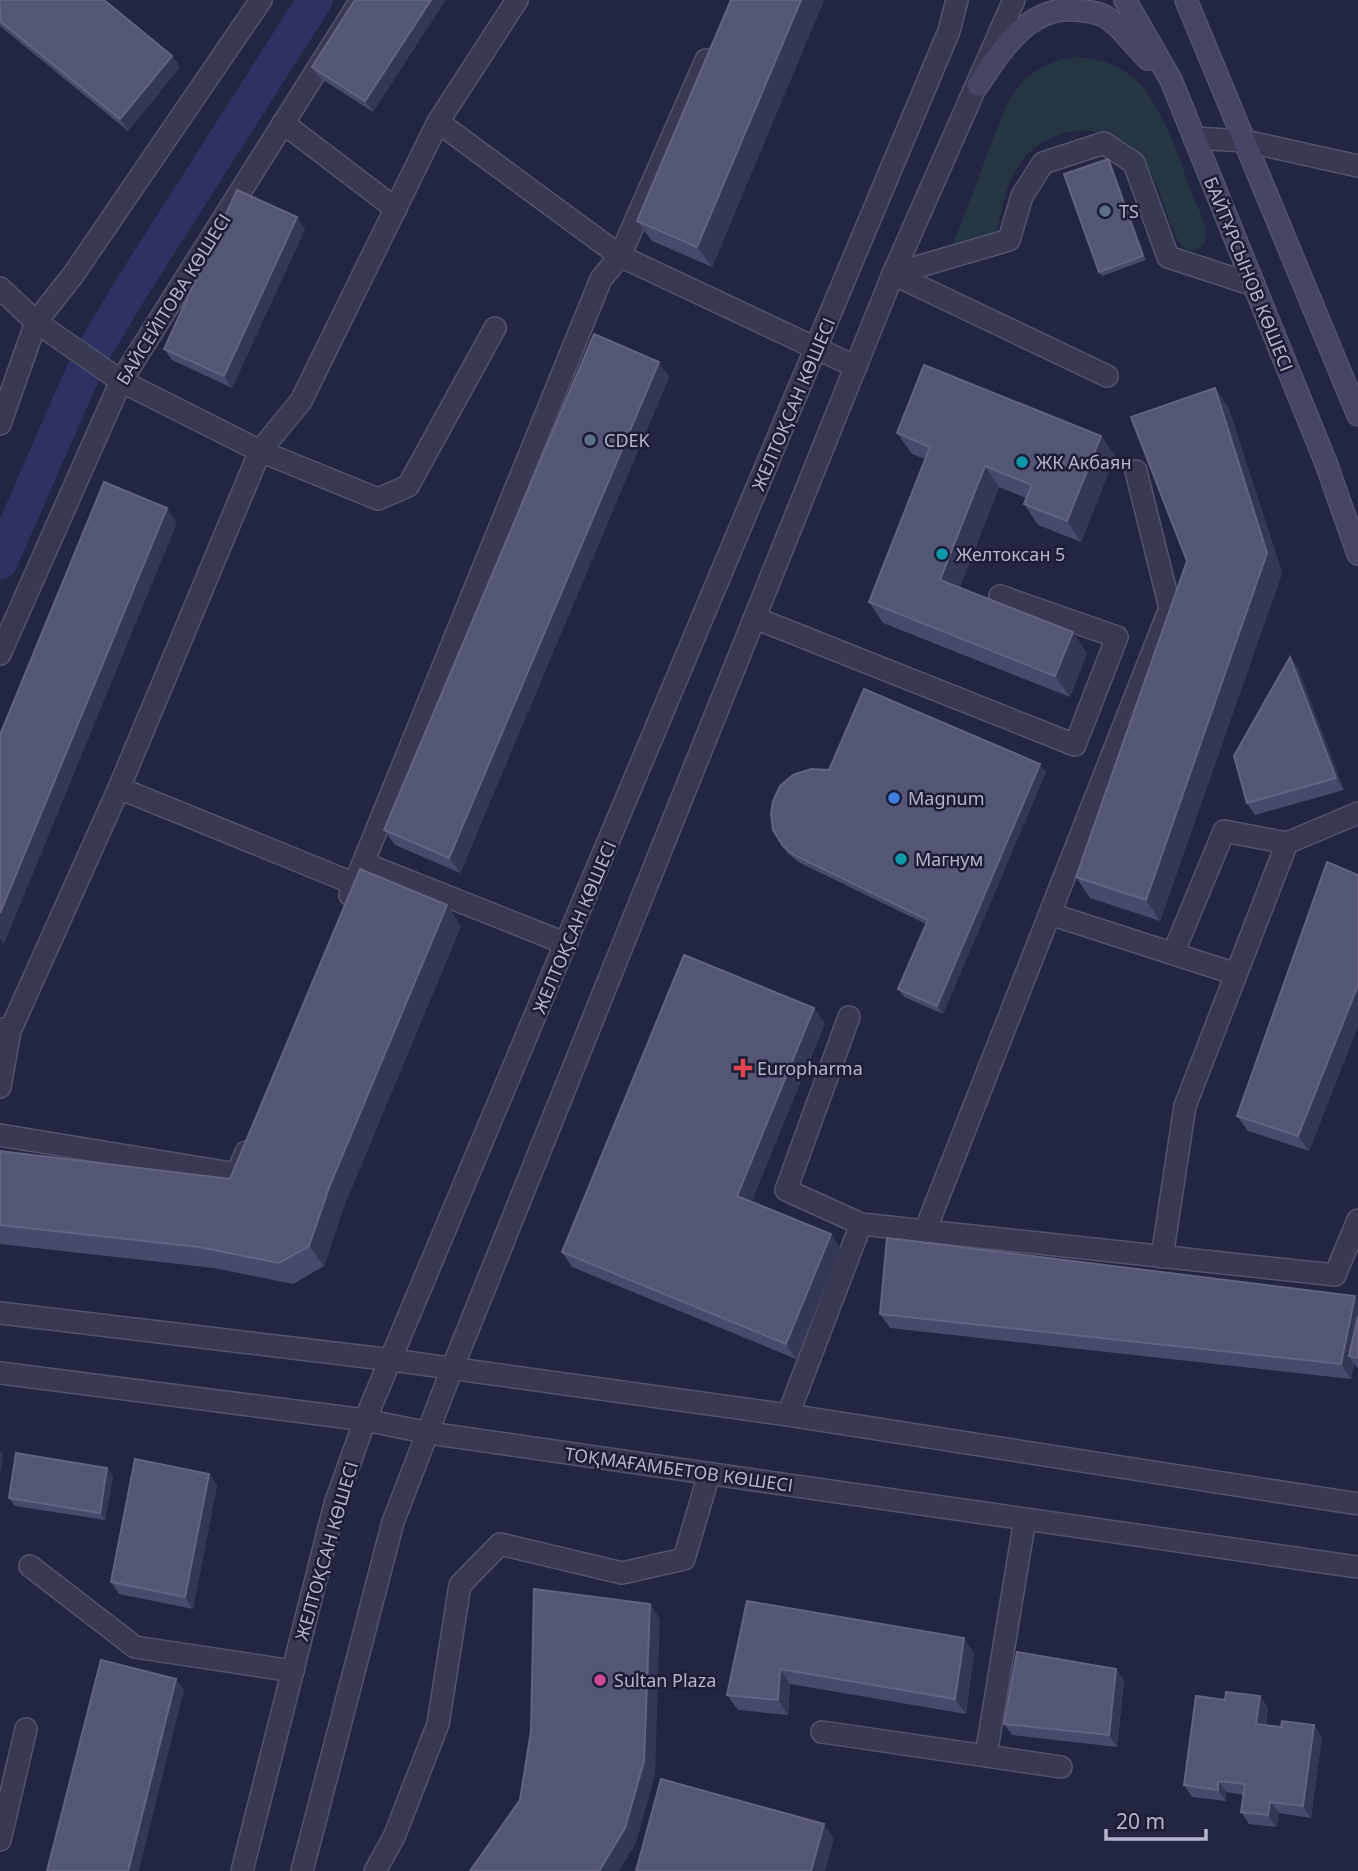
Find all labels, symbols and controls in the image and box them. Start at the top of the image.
street label: БАЙТҰРСЫНОВ КӨШЕСІ [1199,173,1299,375]
place label: TS [1119,199,1139,223]
marker: TS [1097,203,1113,219]
street label: БАЙСЕЙІТОВА КӨШЕСІ [110,209,236,389]
street label: ЖЕЛТОҚСАН КӨШЕСІ [746,314,840,494]
place label: CDEK [604,428,651,452]
marker: CDEK [582,432,598,448]
place label: ЖК Акбаян [1036,450,1131,474]
marker: ЖК Акбаян [1014,454,1030,470]
place label: Желтоксан 5 [956,542,1065,566]
marker: Желтоксан 5 [934,546,950,562]
place label: Magnum [908,786,985,810]
marker: Magnum [886,790,902,806]
street label: ЖЕЛТОҚСАН КӨШЕСІ [527,837,621,1017]
place label: Магнум [915,847,983,871]
marker: Магнум [893,851,909,867]
place label: Europharma [757,1056,863,1080]
marker: Europharma [735,1060,751,1076]
street label: ТОҚМАҒАМБЕТОВ КӨШЕСІ [563,1441,795,1497]
street label: ЖЕЛТОҚСАН КӨШЕСІ [289,1459,363,1643]
place label: Sultan Plaza [614,1668,716,1692]
marker: Sultan Plaza [592,1672,608,1688]
scale bar [1106,1798,1206,1842]
text: 20 m [1116,1807,1165,1835]

